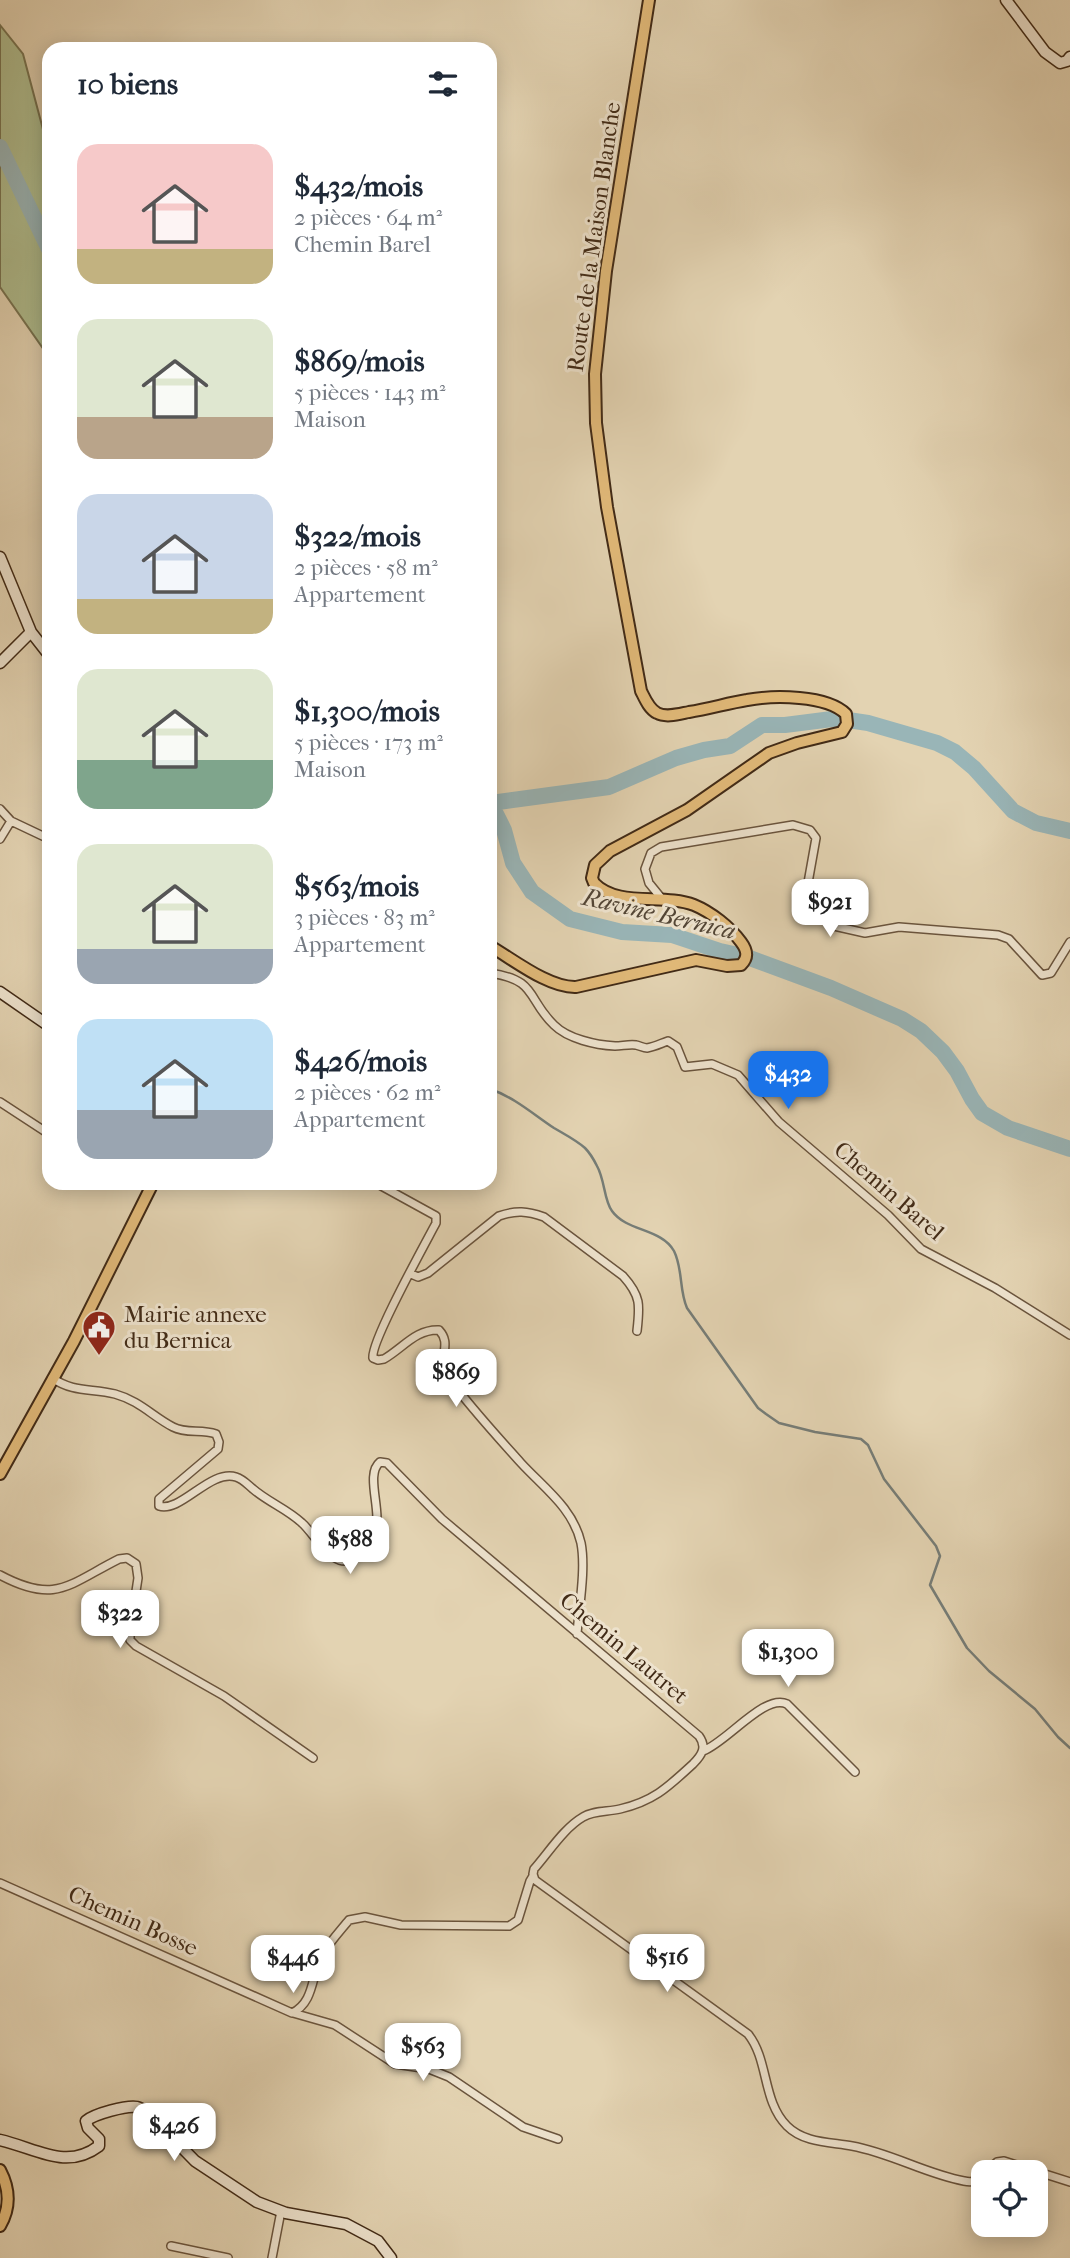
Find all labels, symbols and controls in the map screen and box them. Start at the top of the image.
icon: filters [424,65,462,103]
text: 10 biens [77,67,178,102]
street label: Route de la Maison Blanche [562,100,626,374]
text: $432/mois [294,169,423,204]
icon: home [133,172,217,256]
text: 2 pièces · 64 m² [294,204,442,231]
text: Chemin Barel [294,231,431,258]
text: $869/mois [294,344,425,379]
icon: home [133,347,217,431]
text: 5 pièces · 143 m² [294,379,446,406]
text: Maison [294,406,366,433]
text: $322/mois [294,519,421,554]
icon: home [133,522,217,606]
text: 2 pièces · 58 m² [294,554,438,581]
text: Appartement [294,581,426,608]
text: $1,300/mois [294,694,440,729]
icon: home [133,697,217,781]
text: 5 pièces · 173 m² [294,729,443,756]
text: Maison [294,756,366,783]
text: $563/mois [294,869,419,904]
icon: home [133,872,217,956]
pin: $921 [789,880,871,939]
water label: Ravine Bernica [578,882,738,945]
text: $921 [808,888,852,915]
text: 3 pièces · 83 m² [294,904,435,931]
text: Appartement [294,931,426,958]
text: $426/mois [294,1044,427,1079]
icon: home [133,1047,217,1131]
pin: $432 [747,1052,829,1111]
text: $432 [764,1060,812,1087]
text: 2 pièces · 62 m² [294,1079,440,1106]
text: Appartement [294,1106,426,1133]
street label: Chemin Barel [829,1136,950,1246]
place label: Mairie annexe du Bernica [124,1301,267,1354]
public building icon: Mairie annexe du Bernica [80,1308,118,1357]
pin: $869 [415,1350,497,1409]
text: $869 [432,1358,480,1385]
pin: $588 [309,1516,391,1576]
text: $588 [327,1525,373,1552]
street label: Chemin Lautret [555,1587,693,1709]
pin: $322 [79,1590,161,1650]
text: $322 [97,1599,143,1626]
pin: $1,300 [731,1630,845,1689]
text: $1,300 [758,1638,818,1665]
street label: Chemin Bosse [64,1880,202,1962]
pin: $516 [626,1934,708,1994]
pin: $446 [252,1936,334,1995]
text: $516 [645,1943,689,1970]
text: $446 [267,1944,319,1971]
pin: $563 [382,2024,464,2083]
text: $563 [401,2032,445,2059]
pin: $426 [133,2104,215,2163]
text: $426 [149,2112,199,2139]
map controls [971,2160,1048,2237]
button: locate [971,2160,1048,2237]

